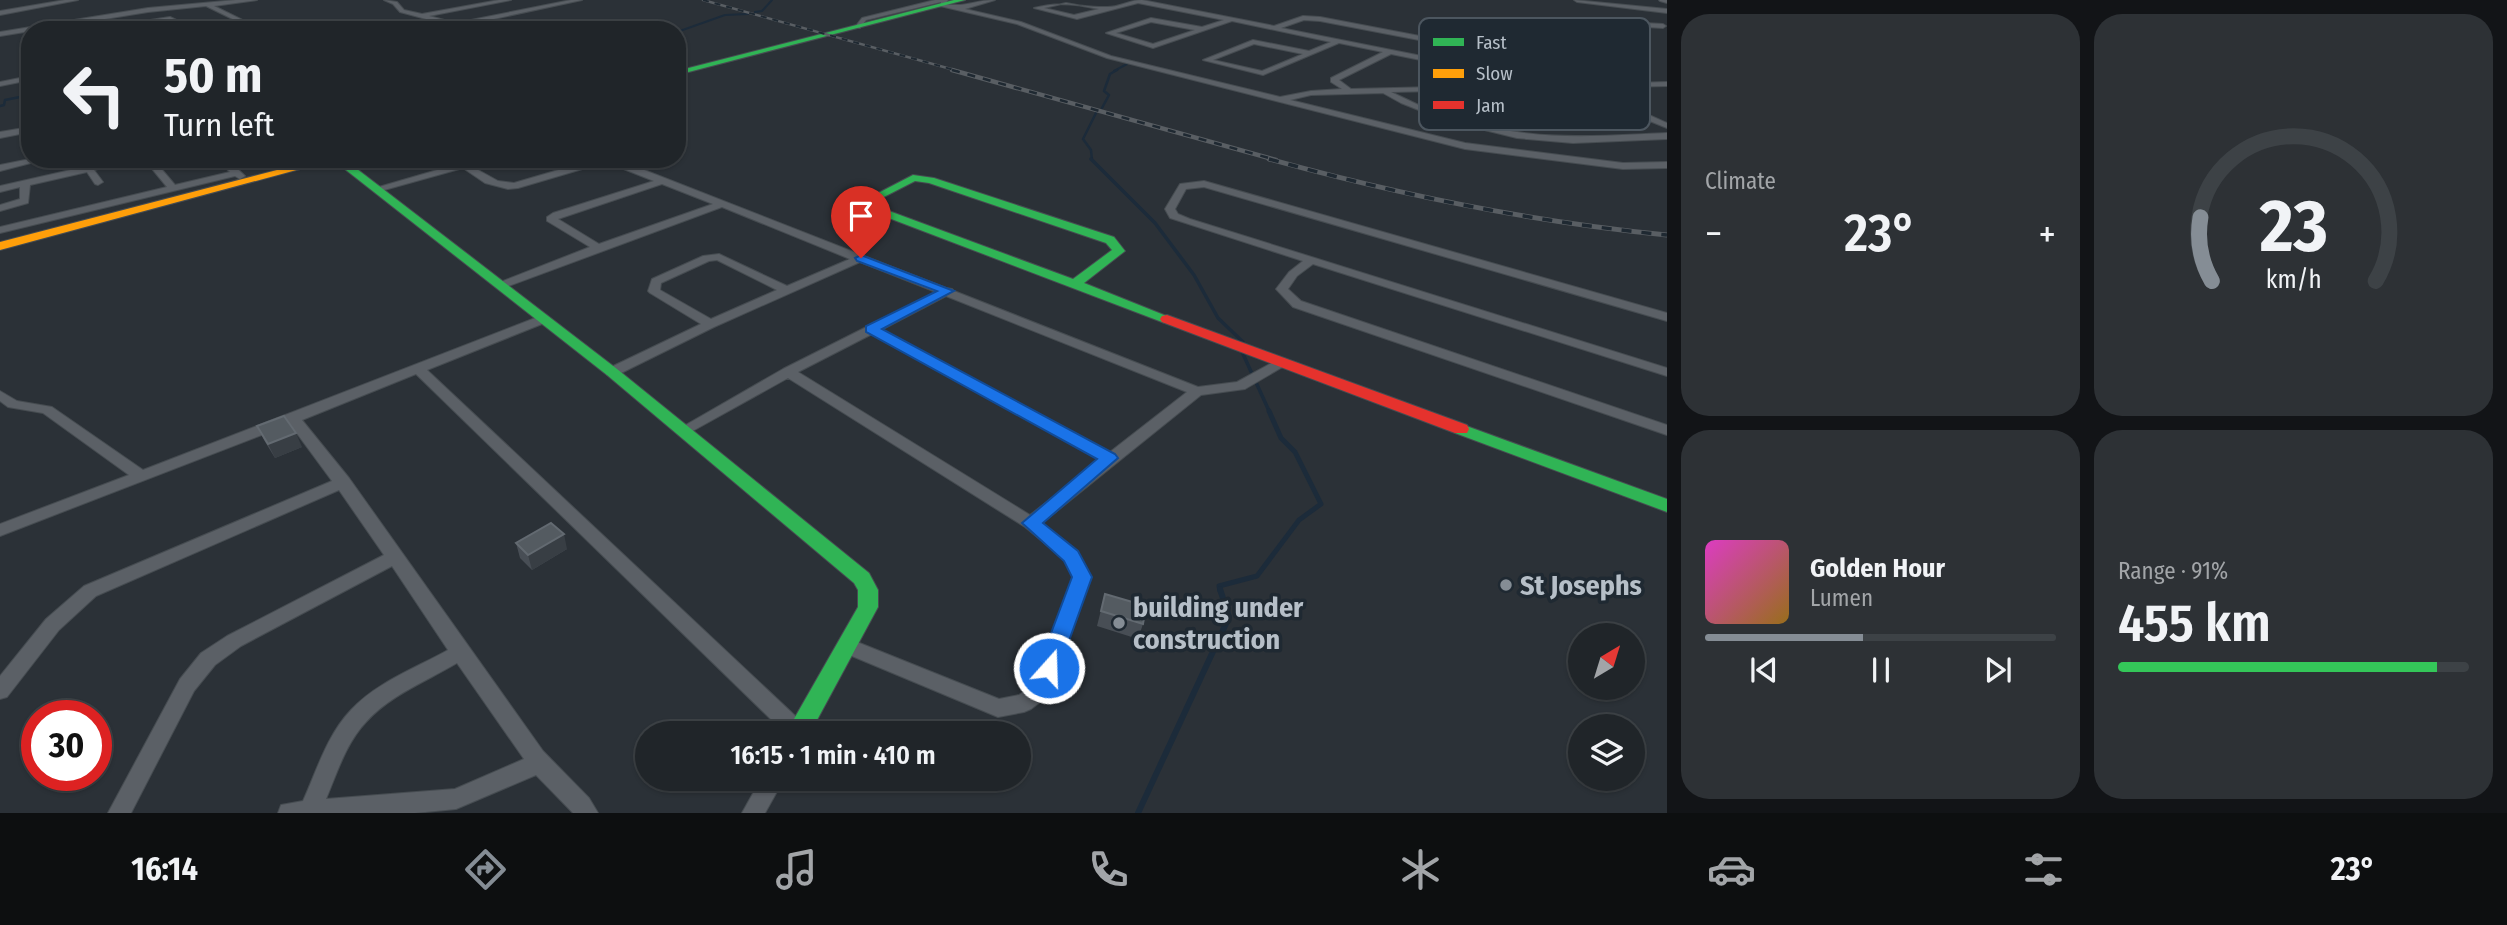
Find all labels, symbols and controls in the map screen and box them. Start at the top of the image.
legend [1419,18,1650,130]
text: Fast [1476,31,1507,54]
text: 50 m [164,46,262,105]
icon: left [49,49,140,140]
text: Slow [1476,62,1513,85]
text: Jam [1476,94,1505,117]
text: Turn left [164,106,274,144]
text: Climate [1705,167,1776,195]
text: 23 [2258,183,2328,270]
pin [831,186,891,258]
icon: arrive [842,197,880,235]
text: 23° [1844,202,1917,265]
text: − [1705,211,1722,257]
text: + [2039,211,2056,257]
text: km/h [2266,265,2321,295]
text: Golden Hour [1810,553,1945,584]
text: Range · 91% [2118,557,2228,585]
place label: St Josephs [1520,569,1642,602]
marker: St Josephs [1498,577,1514,593]
text: Lumen [1810,584,1873,612]
place label: building under construction [1133,591,1304,656]
text: 455 km [2118,592,2271,655]
marker: building under construction [1111,615,1127,631]
north arrow [1568,623,1645,700]
map controls [1568,623,1645,791]
position arrow [1012,631,1086,705]
icon: previous [1745,651,1783,689]
icon: pause [1862,651,1900,689]
icon: next [1979,651,2017,689]
speed limit sign: 30 [21,700,112,791]
button: layers [1568,714,1645,791]
text: 16:15 · 1 min · 410 m [730,740,936,771]
icon: directions [461,845,510,894]
icon: music [772,845,821,894]
icon: phone [1084,845,1133,894]
icon: climate [1396,845,1445,894]
icon: car [1707,845,1756,894]
icon: filters [2019,845,2068,894]
text: 16:14 [131,850,198,888]
text: 23° [2331,850,2376,888]

